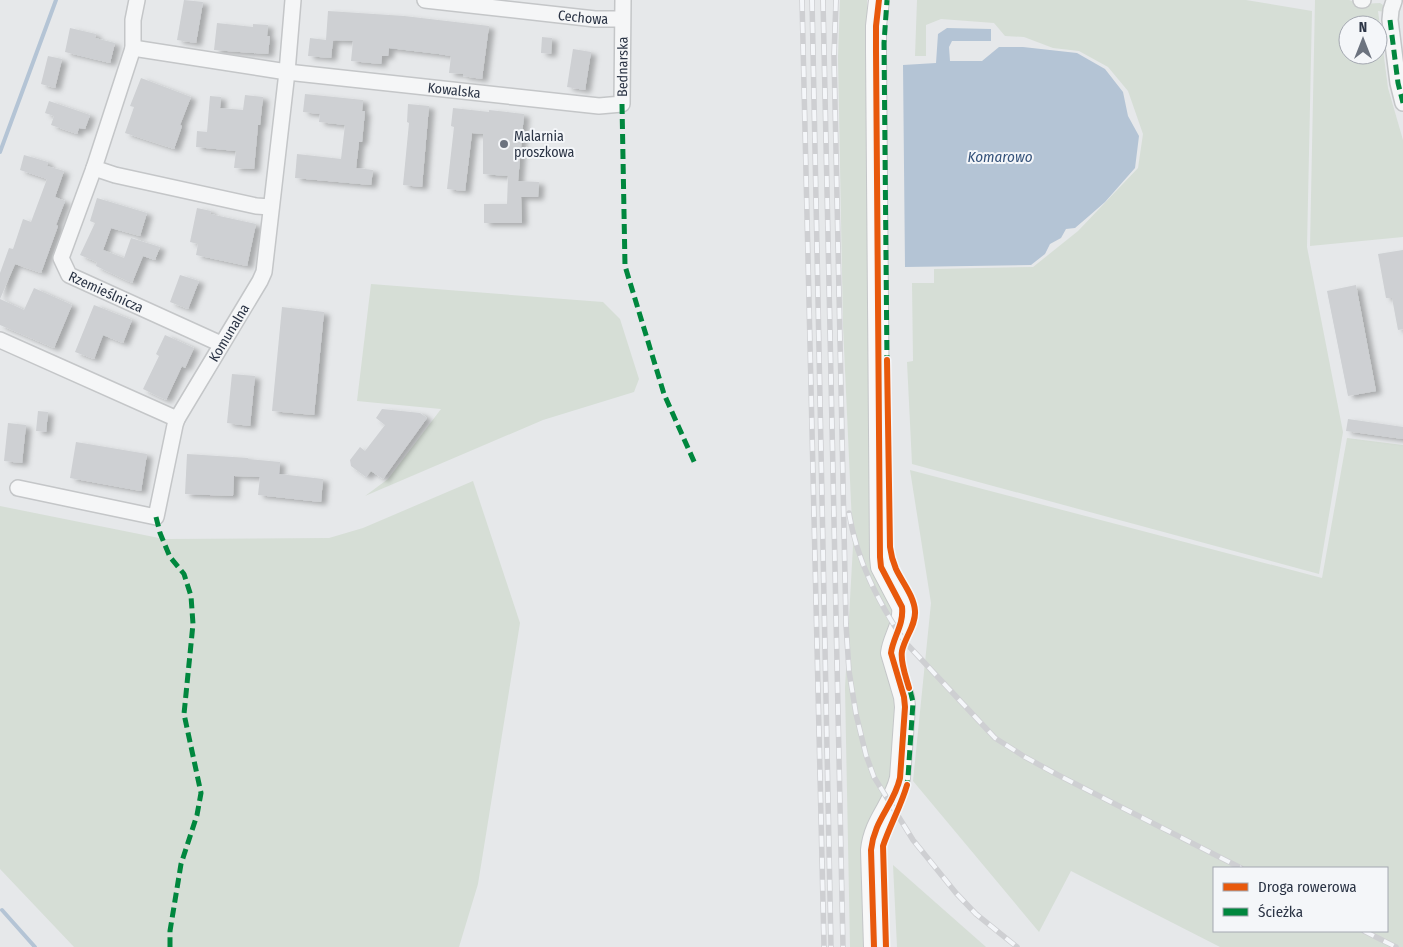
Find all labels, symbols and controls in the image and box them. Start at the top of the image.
street label: Cechowa [557,6,608,28]
north arrow [1338,15,1388,65]
text: N [1359,19,1367,36]
street label: Bednarska [614,36,631,97]
street label: Kowalska [427,79,482,102]
place label: Malarnia proszkowa [514,128,575,161]
marker: Malarnia proszkowa [498,138,510,150]
water label: Komarowo [967,148,1033,166]
street label: Rzemieślnicza [66,268,146,316]
street label: Komunalna [205,300,253,365]
legend [1213,867,1388,932]
text: Droga rowerowa [1258,878,1357,896]
text: Ścieżka [1258,903,1303,921]

